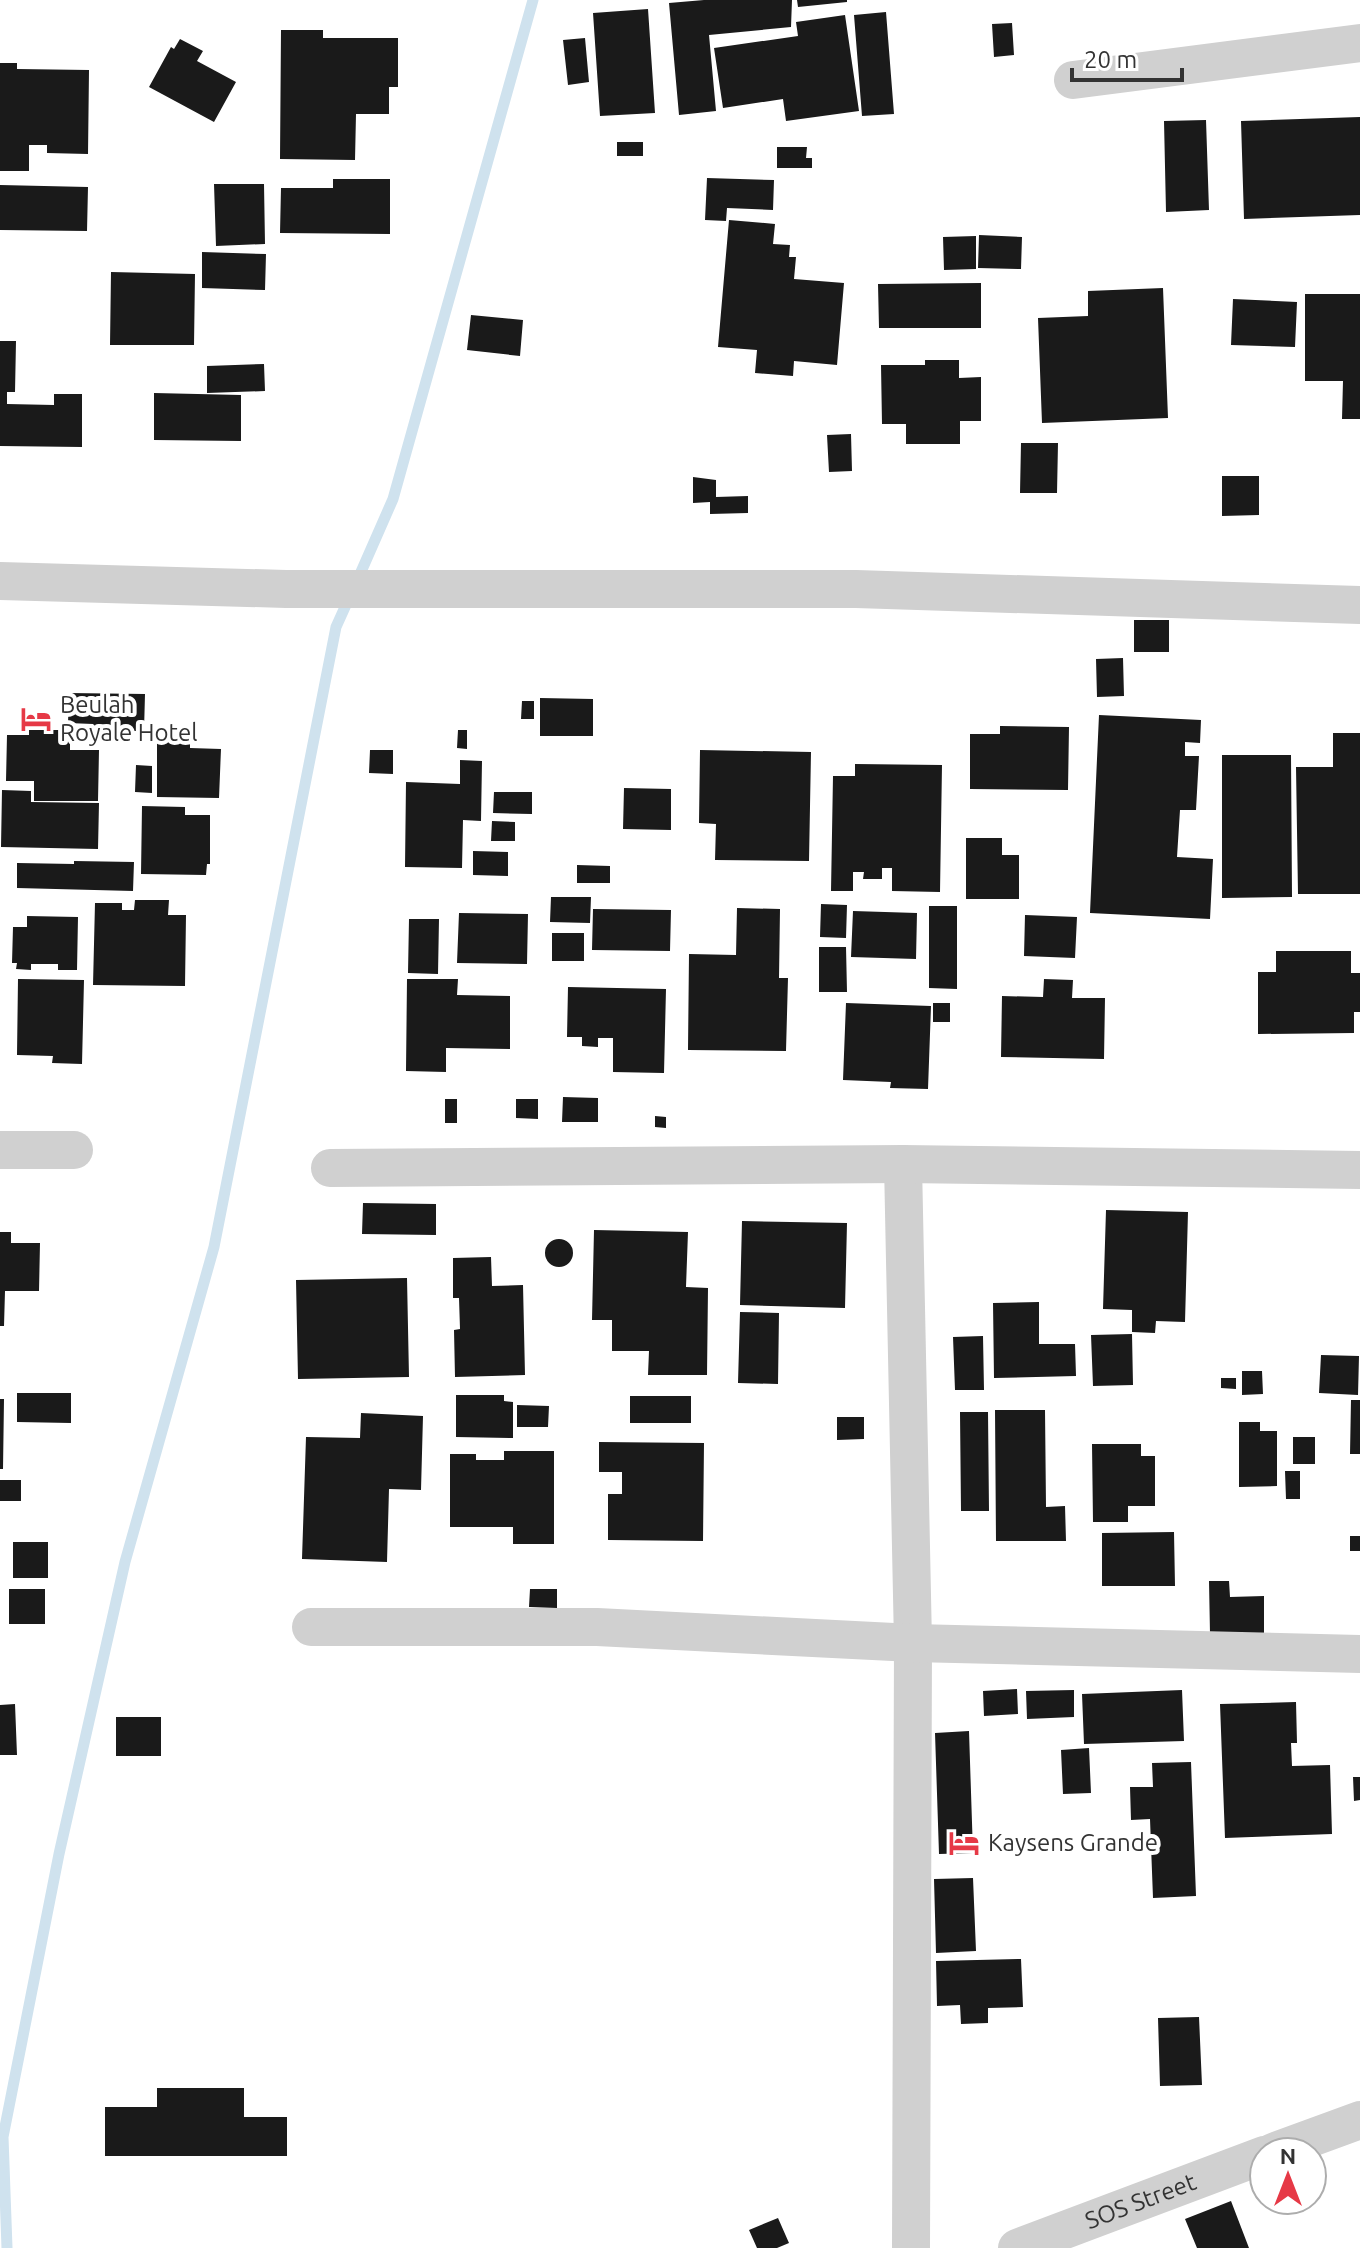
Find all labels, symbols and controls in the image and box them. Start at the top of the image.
scale bar [1072,32,1182,82]
text: 20 m [1084,46,1137,73]
place label: Beulah Royale Hotel [60,691,198,746]
hotel icon: Beulah Royale Hotel [19,702,53,736]
hotel icon: Kaysens Grande [947,1826,981,1860]
place label: Kaysens Grande [988,1829,1158,1856]
north arrow [1248,2136,1328,2216]
text: N [1280,2143,1296,2168]
street label: SOS Street [1081,2168,1200,2234]

